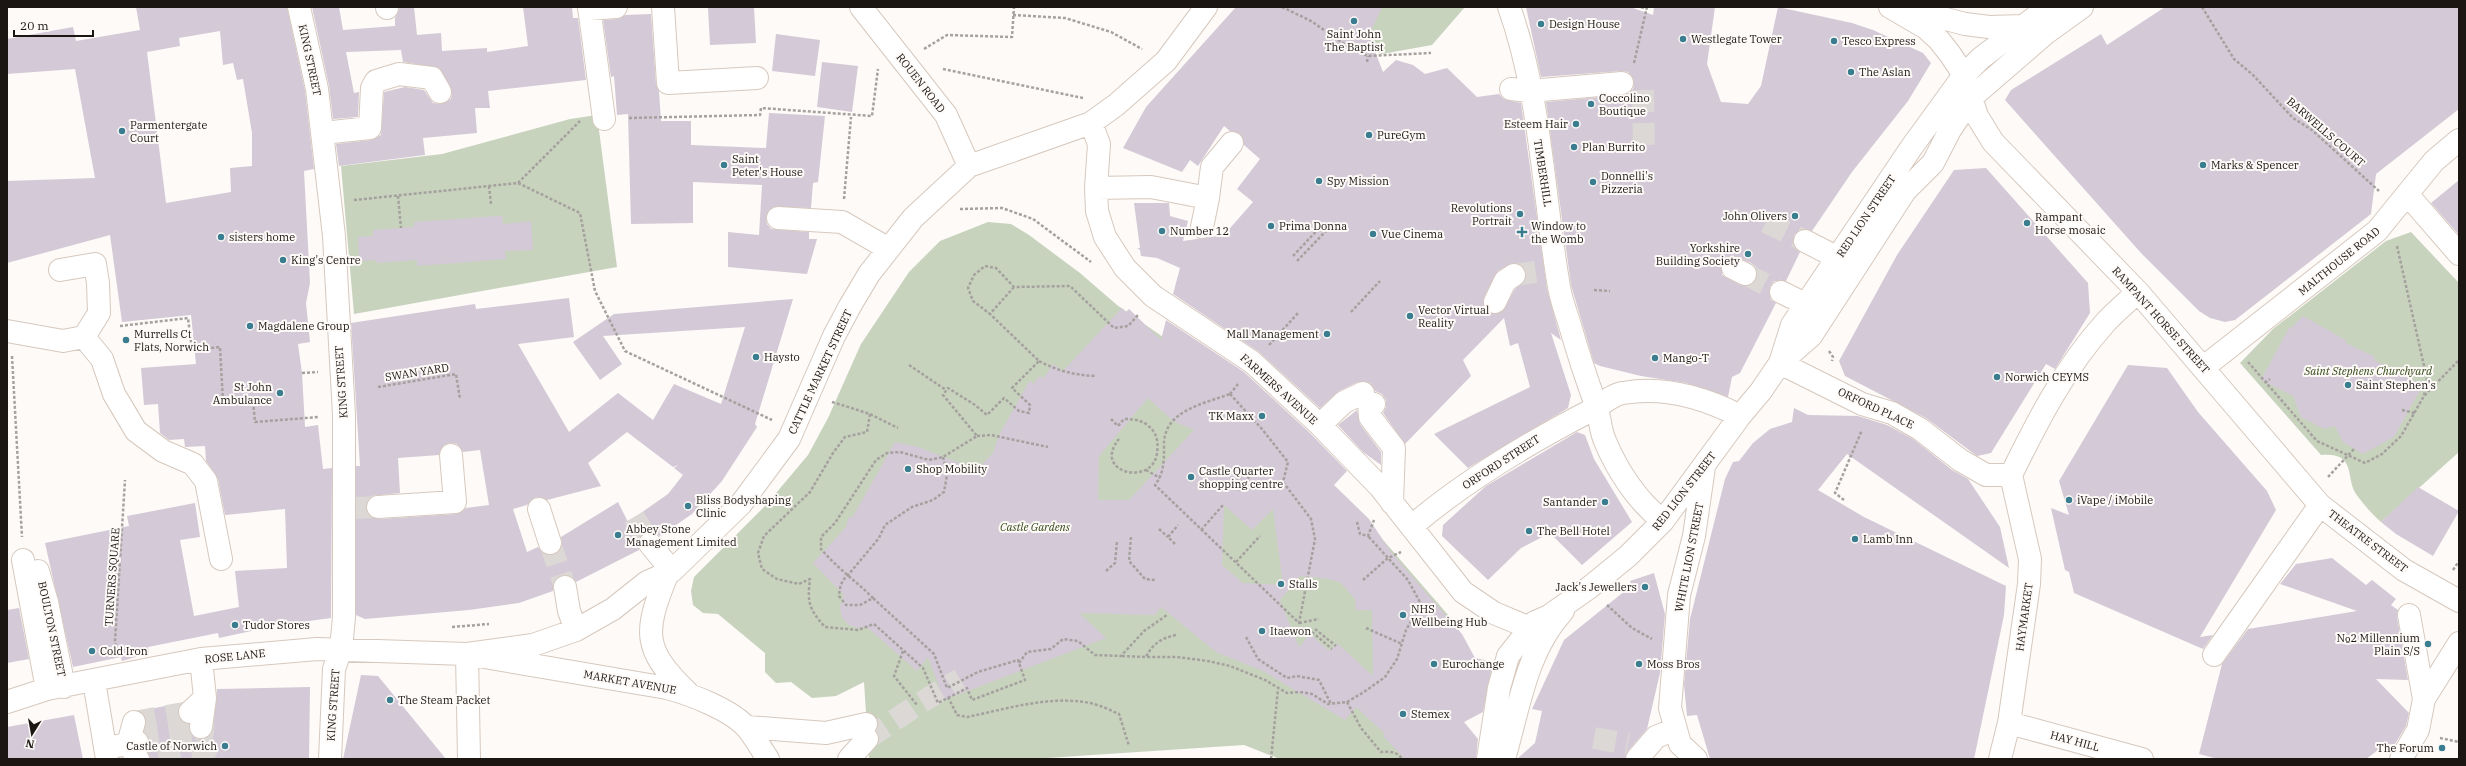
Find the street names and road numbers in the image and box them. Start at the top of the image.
street label: KING STREET [296,23,324,97]
street label: ROUEN ROAD [893,50,949,116]
street label: BARWELLS COURT [2284,94,2368,170]
street label: TIMBERHILL [1531,138,1555,208]
street label: RED LION STREET [1833,172,1899,260]
street label: MALTHOUSE ROAD [2295,224,2383,298]
street label: RAMPANT HORSE STREET [2109,264,2213,376]
street label: CATTLE MARKET STREET [785,307,855,437]
street label: KING STREET [331,345,351,419]
street label: FARMERS AVENUE [1237,351,1321,427]
street label: SWAN YARD [384,360,450,384]
street label: ORFORD PLACE [1836,384,1916,432]
street label: ORFORD STREET [1460,432,1542,492]
street label: RED LION STREET [1649,449,1719,533]
street label: WHITE LION STREET [1672,501,1706,613]
street label: THEATRE STREET [2325,506,2411,576]
street label: TURNERS SQUARE [102,527,122,627]
street label: BOULTON STREET [35,580,69,678]
street label: HAYMARKET [2012,582,2036,652]
street label: ROSE LANE [204,646,266,666]
street label: MARKET AVENUE [582,667,678,697]
street label: KING STREET [323,668,343,742]
street label: HAY HILL [2049,728,2101,754]

